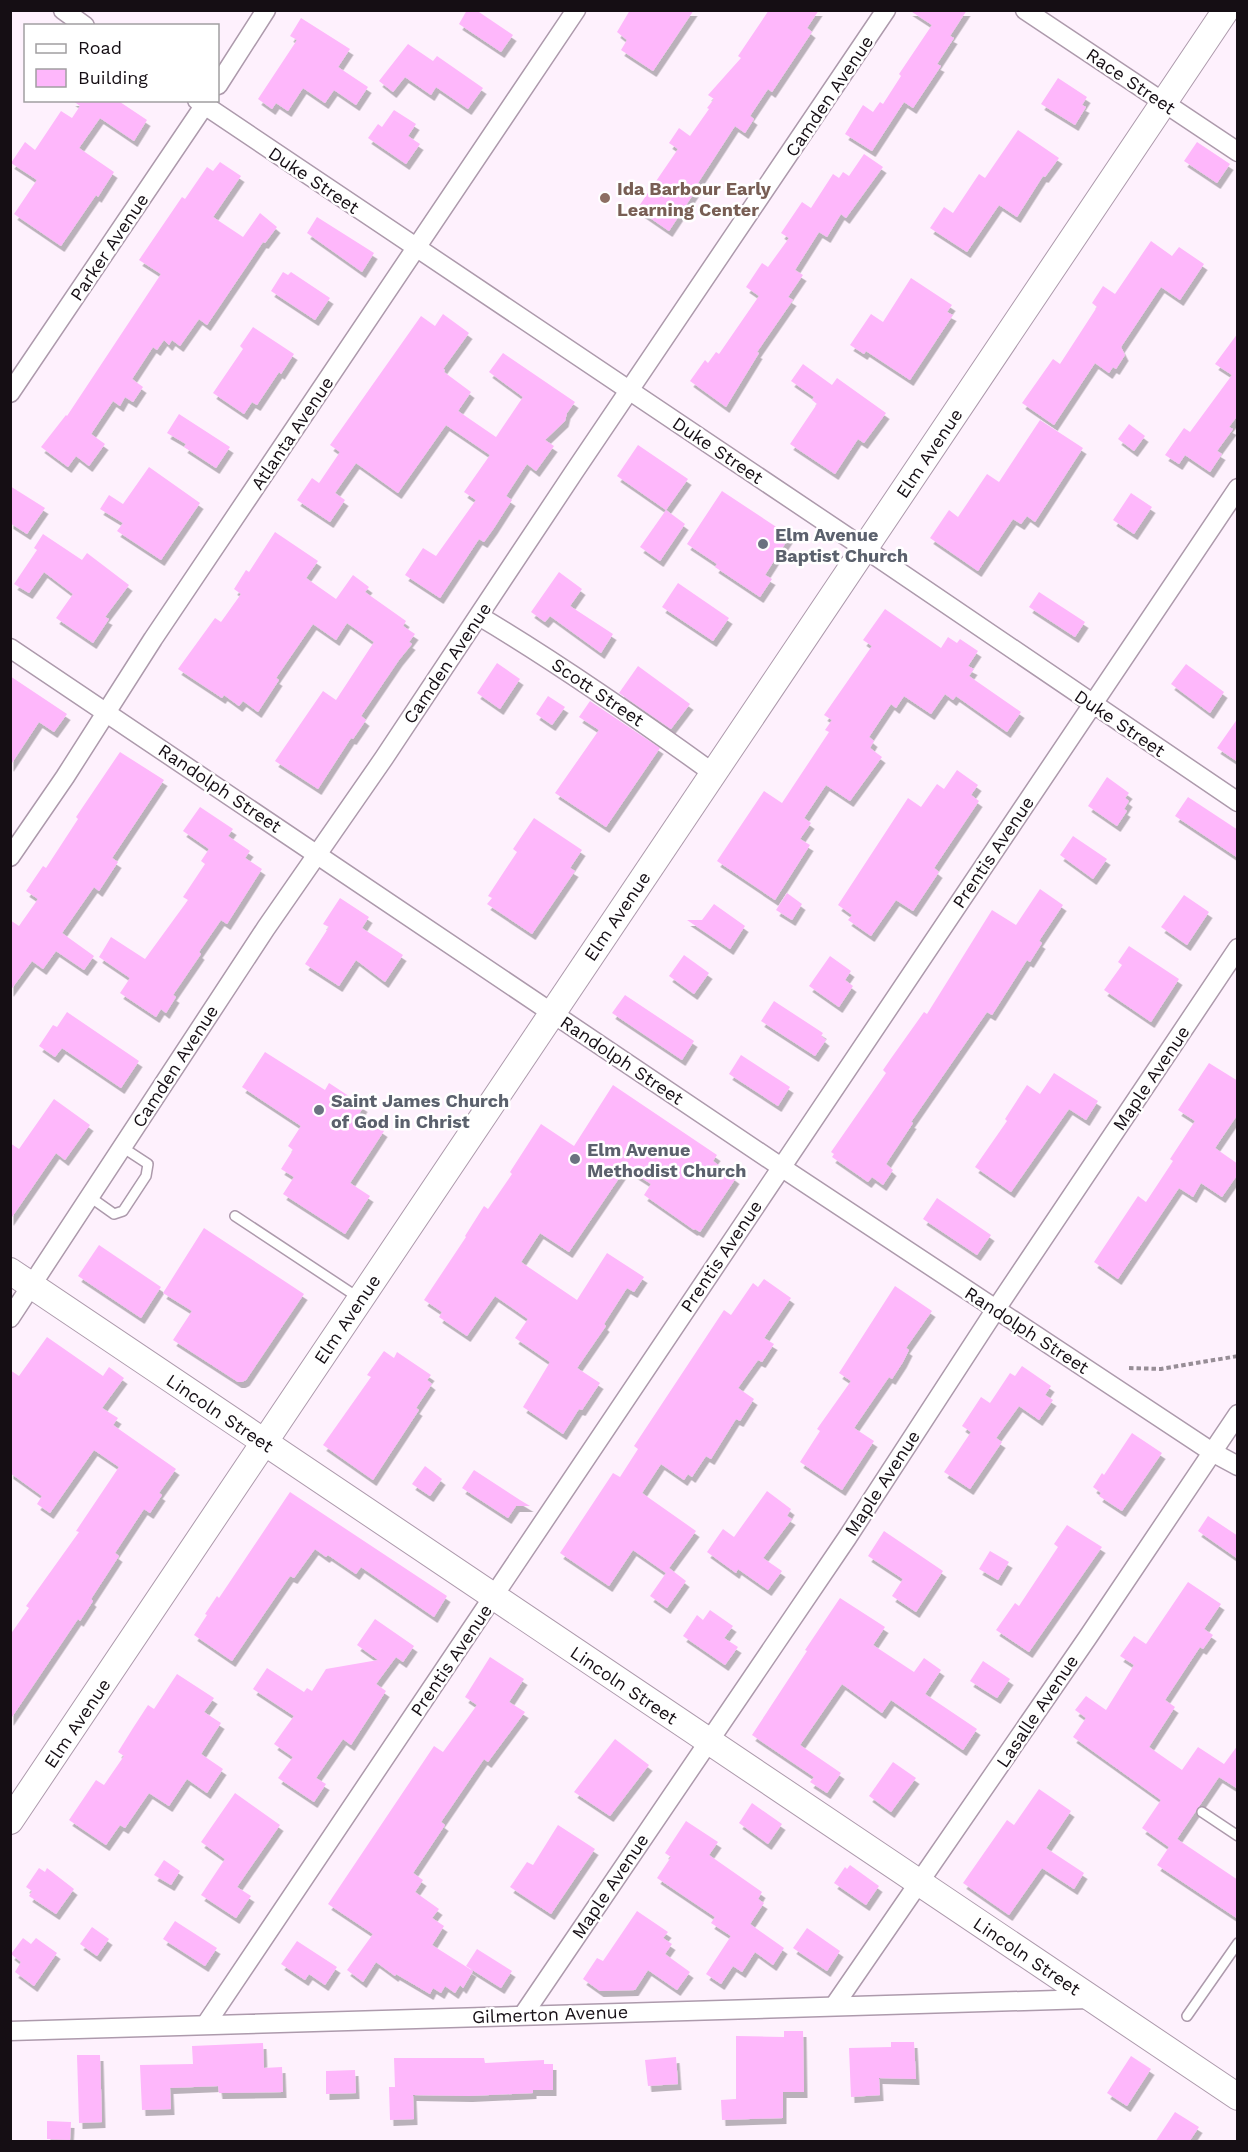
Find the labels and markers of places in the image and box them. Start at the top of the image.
place label: Ida Barbour Early Learning Center [617,178,772,220]
marker: Ida Barbour Early Learning Center [598,191,612,205]
place label: Elm Avenue Baptist Church [775,524,908,566]
marker: Elm Avenue Baptist Church [756,537,770,551]
place label: Saint James Church of God in Christ [331,1090,509,1132]
marker: Saint James Church of God in Christ [312,1103,326,1117]
place label: Elm Avenue Methodist Church [587,1139,746,1181]
marker: Elm Avenue Methodist Church [568,1152,582,1166]

